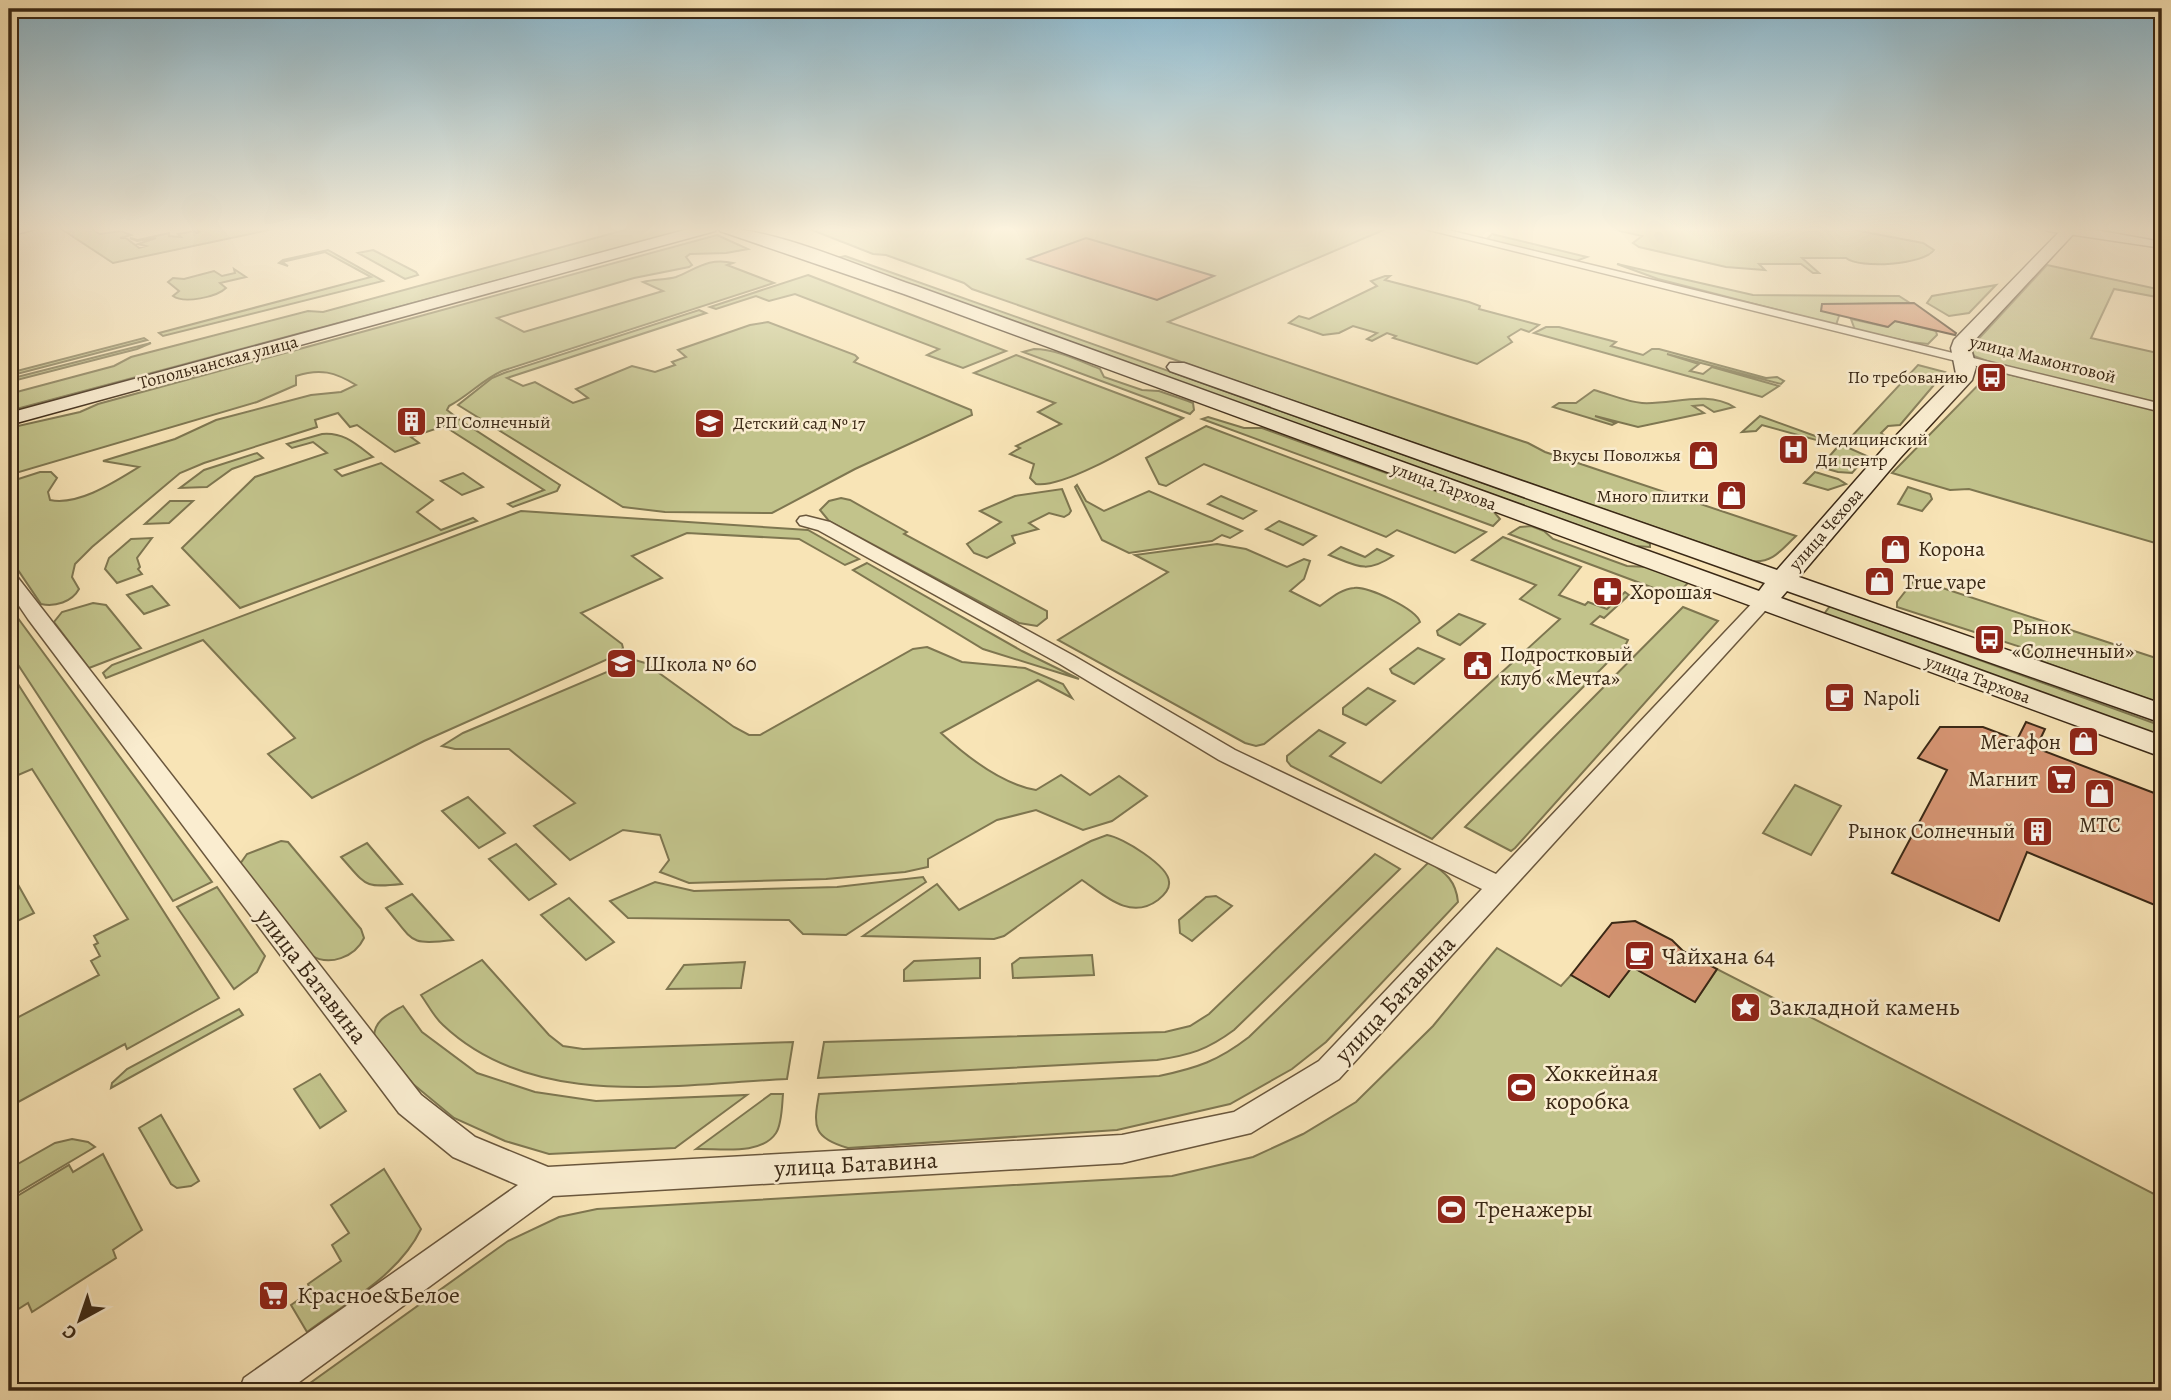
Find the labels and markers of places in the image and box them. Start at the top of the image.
bus stop icon: По требованию [1974,360,2008,394]
place label: По требованию [1848,365,1968,389]
building icon: РП Солнечный [395,405,429,439]
school or university icon: Детский сад № 17 [693,406,727,440]
place label: РП Солнечный [435,410,551,434]
place label: Детский сад № 17 [733,411,866,435]
place label: Медицинский Ди центр [1816,427,1928,472]
hospital icon: Медицинский Ди центр [1776,432,1810,466]
shop icon: Вкусы Поволжья [1687,438,1721,472]
place label: Вкусы Поволжья [1552,443,1681,467]
shop icon: Много плитки [1715,479,1749,513]
place label: Много плитки [1597,484,1709,508]
shop icon: Корона [1878,532,1912,566]
place label: Корона [1918,535,1985,563]
shop icon: True vape [1863,565,1897,599]
place label: True vape [1903,568,1986,596]
pharmacy icon: Хорошая [1590,575,1624,609]
place label: Хорошая [1630,578,1712,606]
place label: Рынок «Солнечный» [2012,613,2134,665]
bus stop icon: Рынок «Солнечный» [1972,622,2006,656]
place label: Подростковый клуб «Мечта» [1500,640,1633,692]
school or university icon: Школа № 60 [604,647,638,681]
public building icon: Подростковый клуб «Мечта» [1460,649,1494,683]
place label: Школа № 60 [644,650,757,678]
cafe icon: Napoli [1823,681,1857,715]
place label: Napoli [1863,684,1920,712]
shop icon: Мегафон [2067,725,2101,759]
place label: Мегафон [1980,728,2061,756]
supermarket icon: Магнит [2044,762,2078,796]
place label: Магнит [1968,765,2038,793]
shop icon: МТС [2083,776,2117,810]
place label: МТС [2079,811,2121,839]
building icon: Рынок Солнечный [2021,814,2055,848]
place label: Рынок Солнечный [1848,817,2015,845]
cafe icon: Чайхана 64 [1622,939,1656,973]
place label: Чайхана 64 [1662,940,1775,972]
place icon: Закладной камень [1729,990,1763,1024]
place label: Закладной камень [1769,991,1960,1023]
place label: Хоккейная коробка [1545,1057,1658,1117]
sports icon: Хоккейная коробка [1505,1070,1539,1104]
sports icon: Тренажеры [1435,1192,1469,1226]
place label: Тренажеры [1475,1193,1593,1225]
supermarket icon: Красное&Белое [257,1278,291,1312]
place label: Красное&Белое [297,1279,460,1311]

